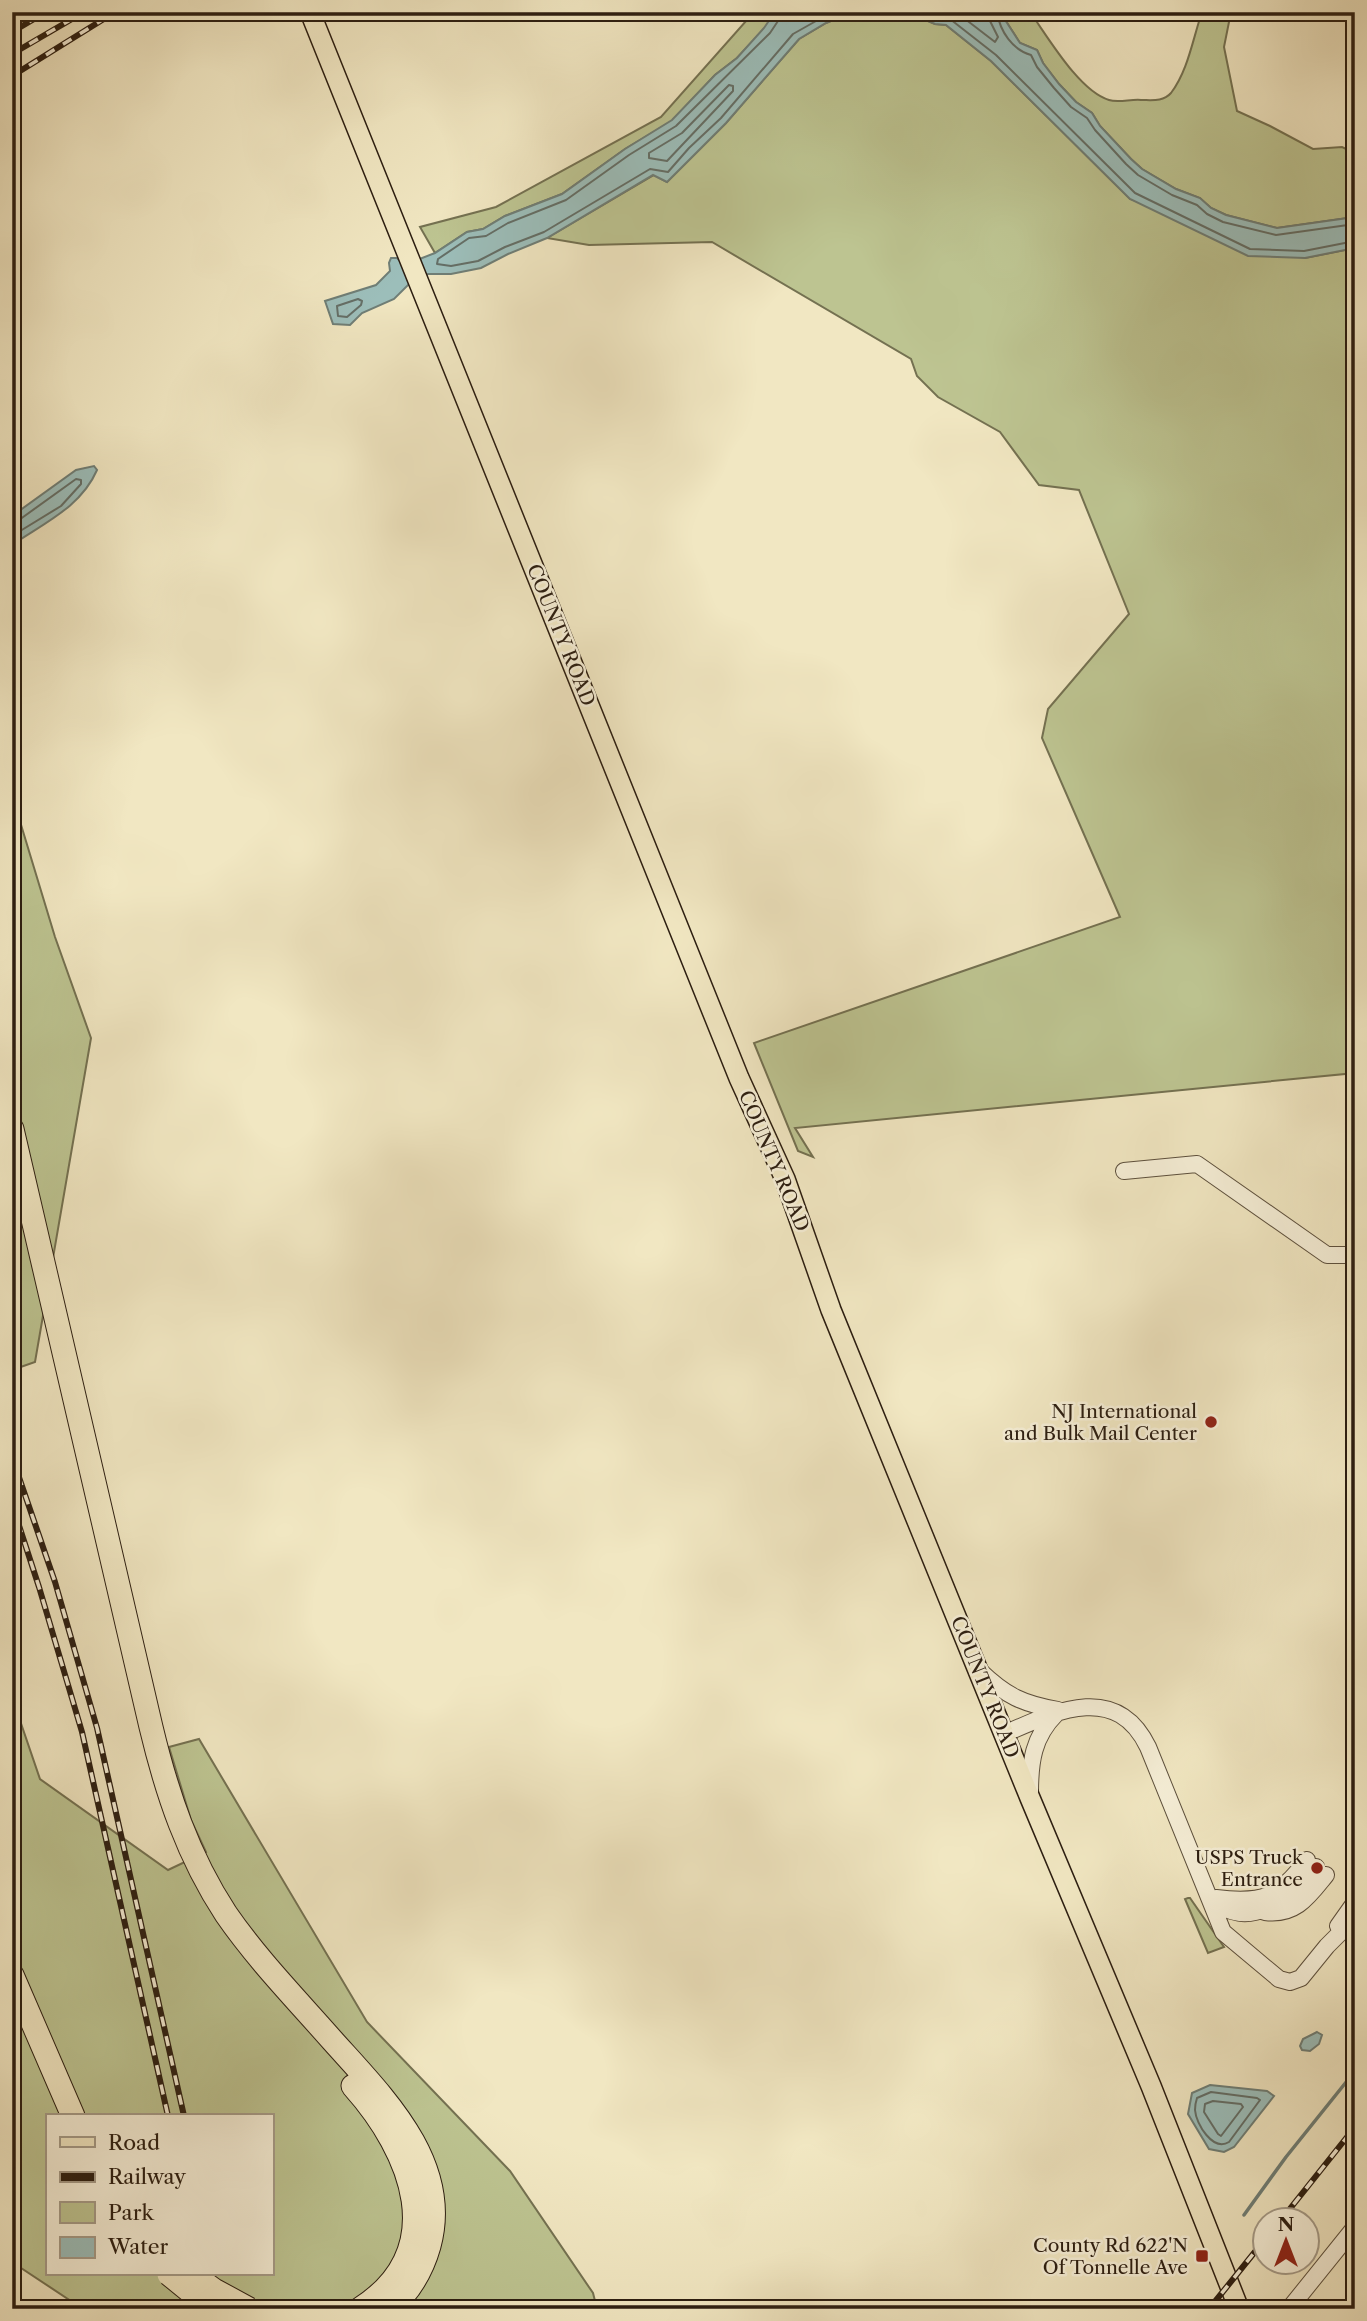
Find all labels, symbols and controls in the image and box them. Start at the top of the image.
street label: COUNTY ROAD [522,561,600,709]
street label: COUNTY ROAD [734,1087,814,1235]
place label: NJ International and Bulk Mail Center [1004,1400,1197,1445]
marker: NJ International and Bulk Mail Center [1203,1414,1219,1430]
street label: COUNTY ROAD [946,1613,1024,1761]
place label: USPS Truck Entrance [1195,1846,1304,1891]
marker: USPS Truck Entrance [1309,1860,1325,1876]
legend [46,2114,273,2276]
text: Road [108,2130,160,2155]
text: Railway [108,2164,186,2189]
text: Park [108,2200,154,2225]
north arrow [1252,2206,1322,2276]
text: N [1278,2213,1294,2236]
text: Water [107,2234,168,2259]
place label: County Rd 622'N Of Tonnelle Ave [1033,2234,1188,2279]
marker: County Rd 622'N Of Tonnelle Ave [1194,2248,1210,2264]

